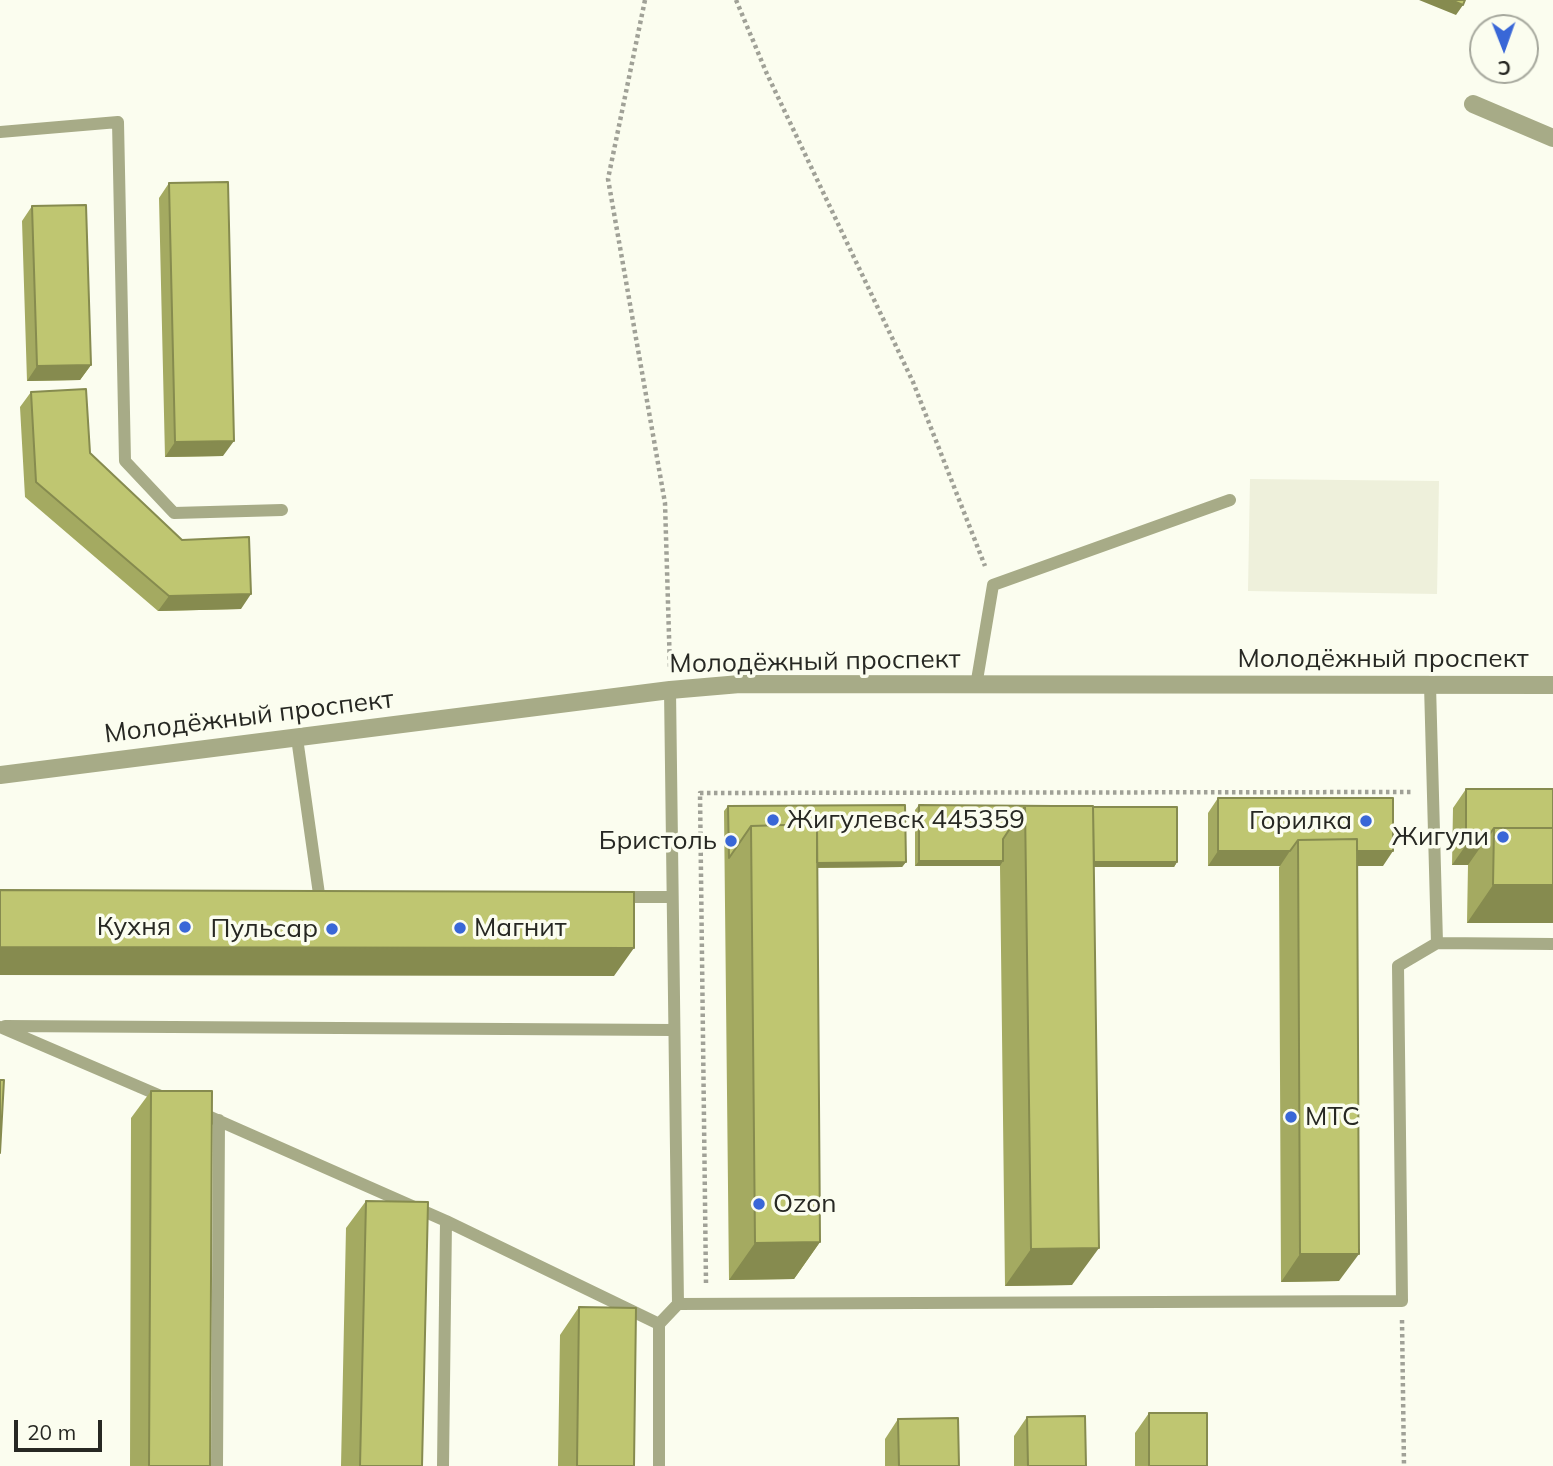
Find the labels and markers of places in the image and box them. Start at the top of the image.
place label: Жигулевск 445359 [787,804,1025,836]
place label: Горилка [1249,805,1352,837]
marker: Жигулевск 445359 [765,812,781,828]
marker: Горилка [1358,813,1374,829]
place label: Жигули [1392,821,1489,853]
place label: Бристоль [599,825,717,857]
marker: Жигули [1495,829,1511,845]
marker: Бристоль [723,833,739,849]
place label: Кухня [97,911,171,943]
place label: Магнит [474,912,567,944]
place label: Пульсар [210,913,318,945]
marker: Кухня [177,919,193,935]
marker: Магнит [452,920,468,936]
marker: Пульсар [324,921,340,937]
place label: МТС [1305,1101,1360,1133]
marker: МТС [1283,1109,1299,1125]
place label: Ozon [773,1188,836,1220]
marker: Ozon [751,1196,767,1212]

